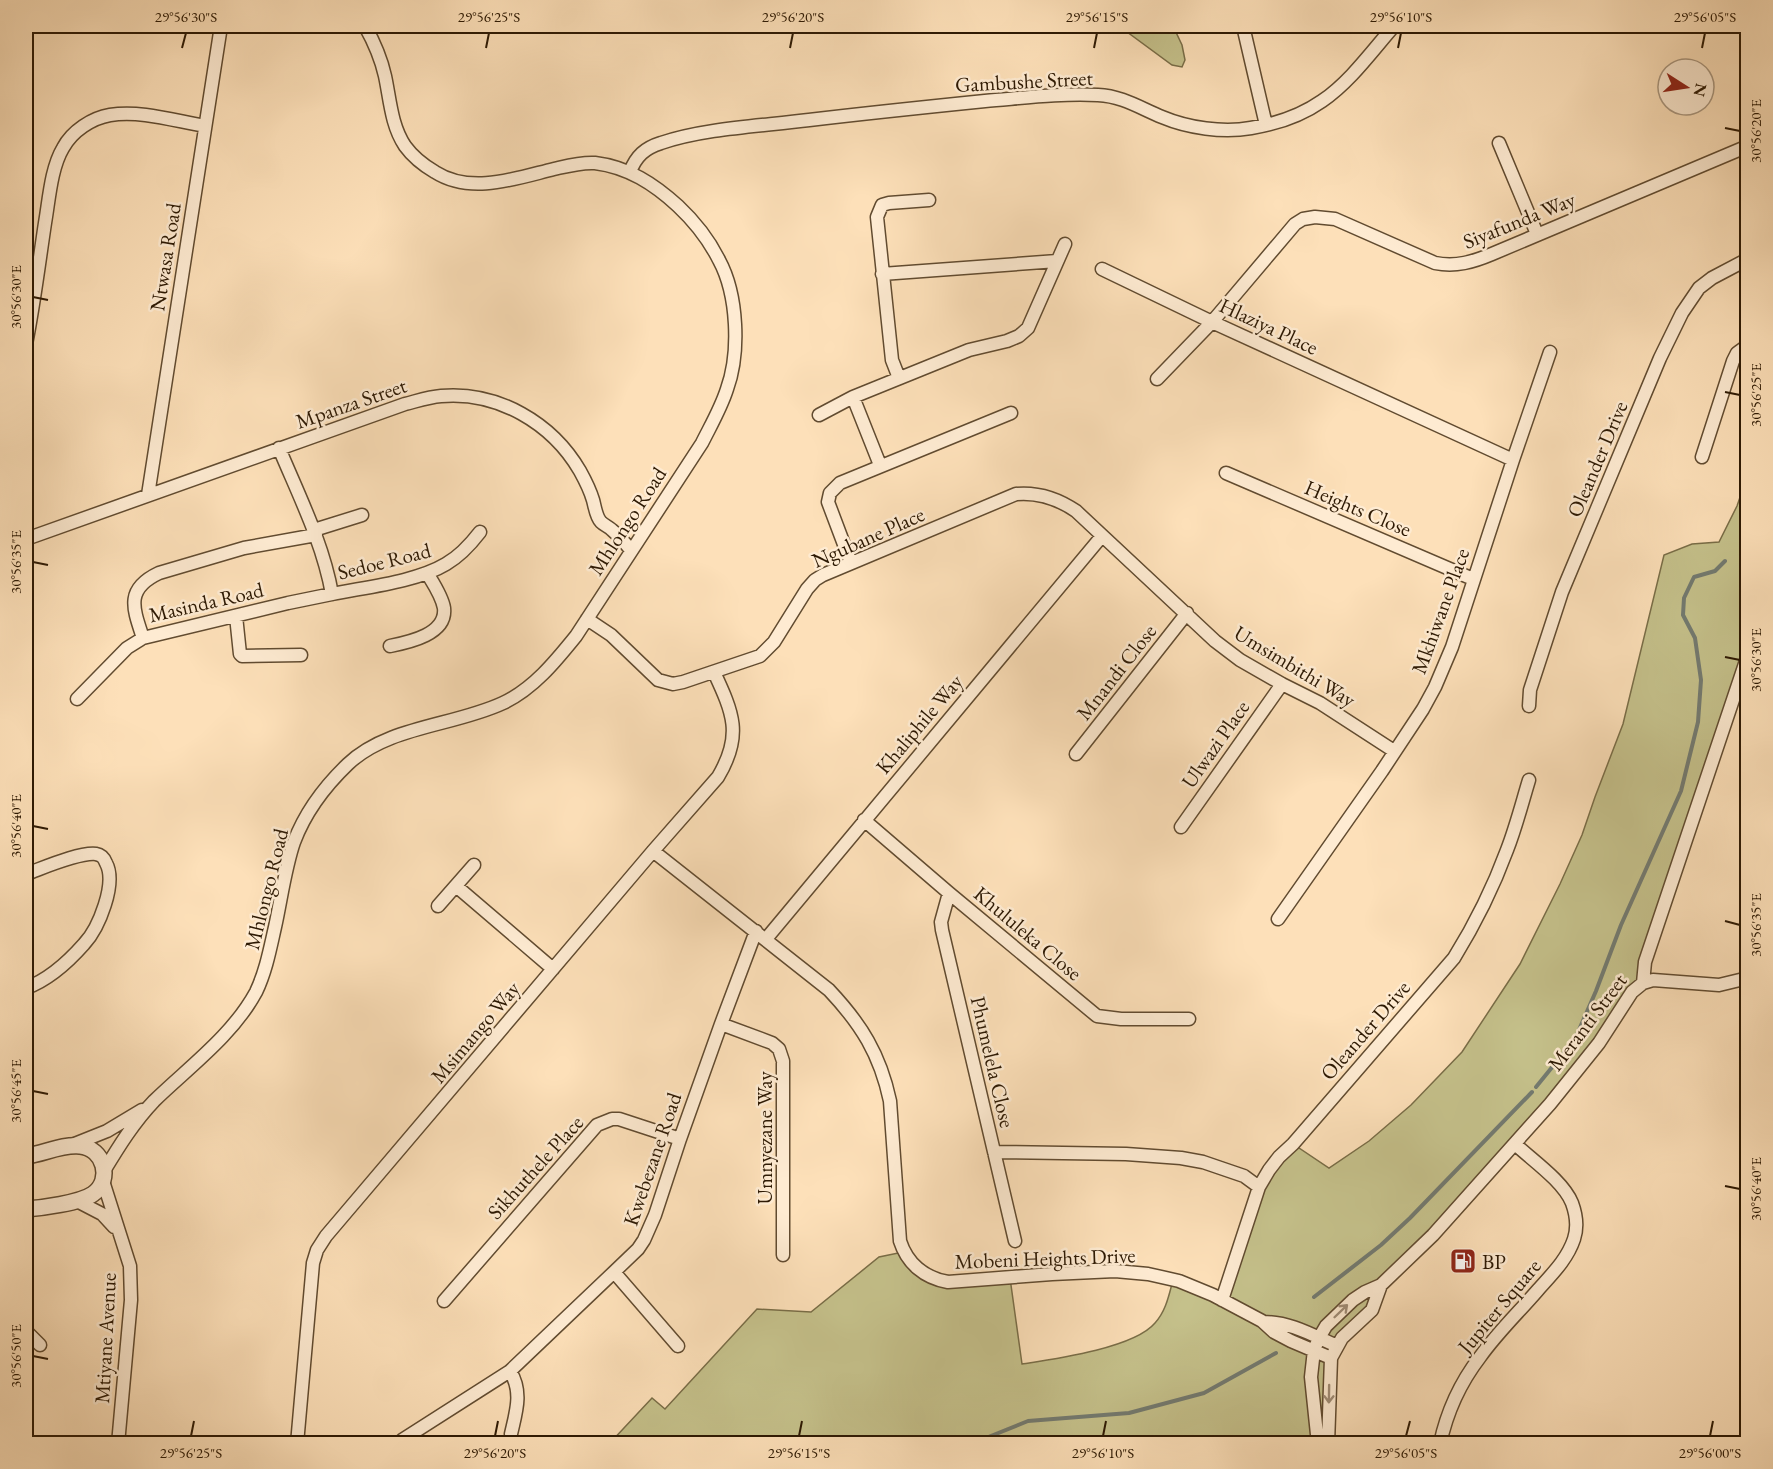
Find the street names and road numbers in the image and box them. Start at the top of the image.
street label: Gambushe Street [954,64,1094,98]
street label: Siyafunda Way [1459,185,1580,255]
street label: Ntwasa Road [143,201,187,313]
street label: Hlaziya Place [1215,291,1323,361]
street label: Mpanza Street [292,371,410,435]
street label: Oleander Drive [1560,397,1634,521]
street label: Mhlongo Road [582,461,672,580]
street label: Heights Close [1301,473,1415,543]
street label: Ngubane Place [808,500,928,574]
street label: Sedoe Road [335,536,434,586]
street label: Mkhiwane Place [1405,544,1475,678]
street label: Masinda Road [146,576,266,628]
street label: Mnandi Close [1070,618,1162,726]
street label: Umsimbithi Way [1229,619,1361,713]
street label: Khaliphile Way [869,668,969,779]
street label: Ulwazi Place [1175,695,1255,793]
street label: Mhlongo Road [238,825,294,952]
street label: Khululeka Close [968,880,1088,986]
street label: Meranti Street [1542,968,1633,1076]
street label: Oleander Drive [1314,974,1416,1086]
street label: Msimango Way [425,975,526,1089]
street label: Phumelela Close [965,994,1021,1130]
street label: Umnyezane Way [751,1071,778,1205]
street label: Kwebezane Road [617,1089,688,1229]
street label: Sikhuthele Place [481,1109,589,1225]
street label: Mobeni Heights Drive [954,1241,1136,1275]
street label: Jupiter Square [1450,1253,1547,1361]
street label: Mtiyane Avenue [88,1272,122,1404]

